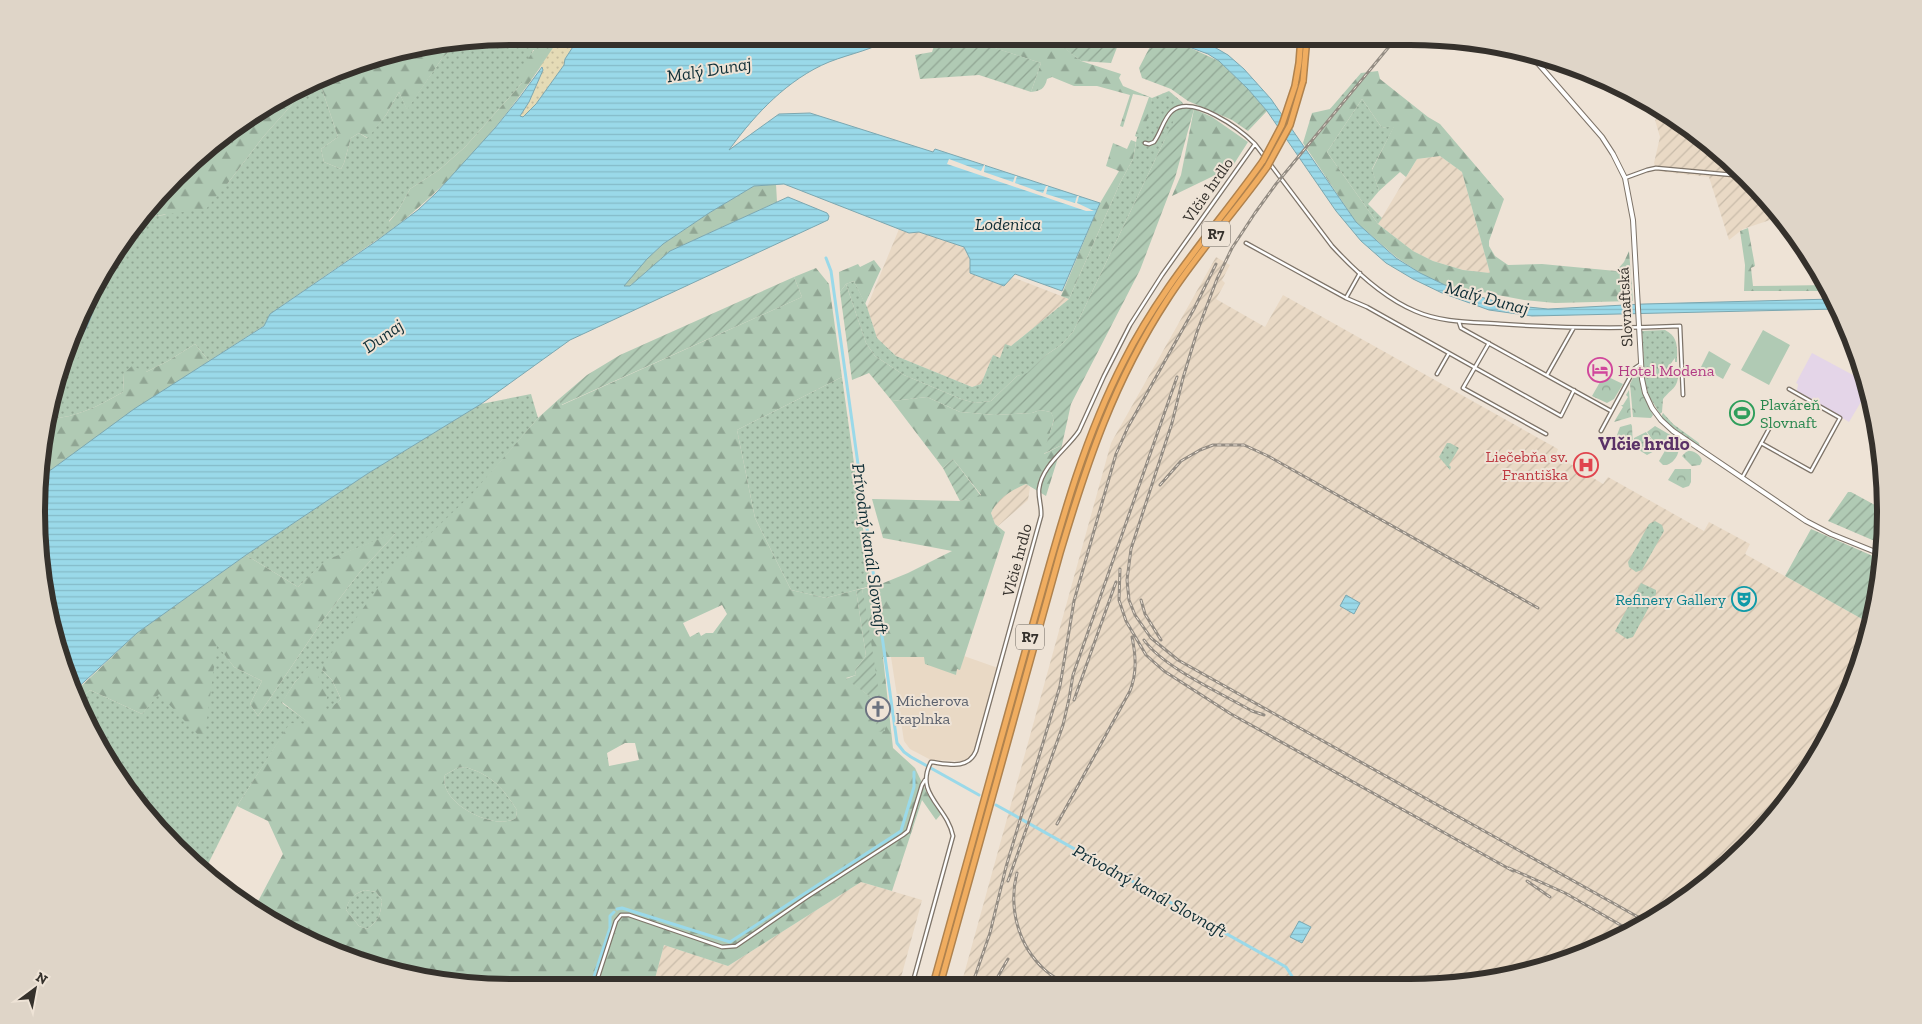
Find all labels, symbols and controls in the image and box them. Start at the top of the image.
water label: Malý Dunaj [665,52,753,88]
street label: Vlčie hrdlo [1178,154,1237,227]
water label: Lodenica [975,213,1041,235]
road number: R7 [1202,222,1230,246]
street label: Slovnaftská [1613,266,1637,347]
water label: Malý Dunaj [1443,276,1531,320]
water label: Dunaj [358,314,408,358]
hotel icon: Hotel Modena [1587,357,1613,383]
place label: Hotel Modena [1618,361,1715,380]
place label: Plaváreň Slovnaft [1760,395,1821,432]
sports icon: Plaváreň Slovnaft [1729,400,1755,426]
district label: Vlčie hrdlo [1598,432,1690,455]
place label: Liečebňa sv. Františka [1486,447,1568,484]
hospital icon: Liečebňa sv. Františka [1573,452,1599,478]
water label: Prívodný kanál Slovnaft [847,462,893,636]
street label: Vlčie hrdlo [998,522,1036,599]
theatre icon: Refinery Gallery [1731,586,1757,612]
place label: Refinery Gallery [1615,590,1727,609]
road number: R7 [1016,624,1044,650]
place label: Micherova kaplnka [896,691,969,728]
church icon: Micherova kaplnka [865,696,891,722]
water label: Prívodný kanál Slovnaft [1069,839,1231,943]
north arrow [10,964,60,1014]
text: N [33,968,51,989]

